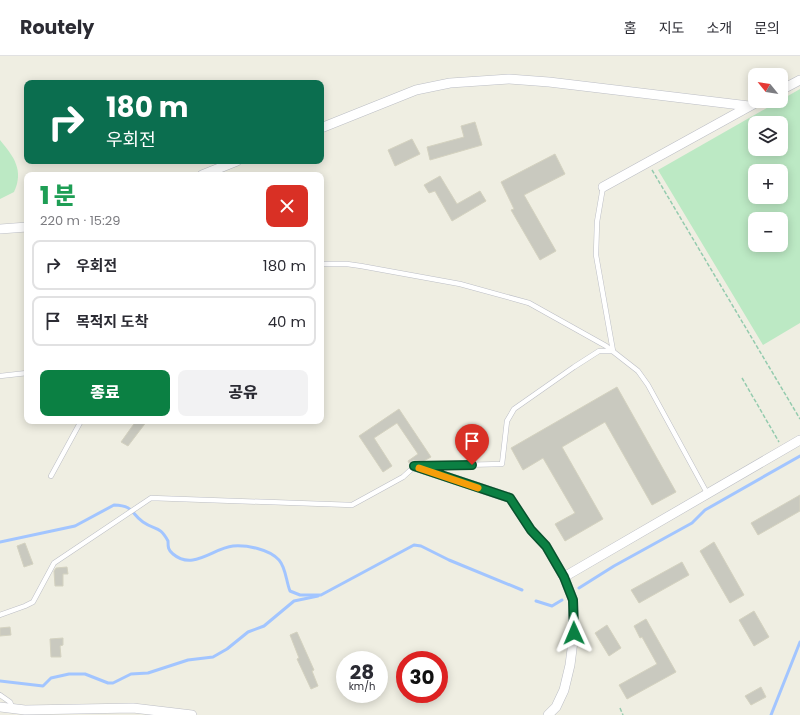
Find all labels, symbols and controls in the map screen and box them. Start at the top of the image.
text: Routely [20,14,94,41]
text: 홈 [624,18,637,38]
text: 지도 [659,18,684,38]
text: 소개 [706,18,732,38]
text: 문의 [754,18,780,38]
north arrow [748,68,788,108]
map controls [748,68,788,252]
text: 180 m [106,88,189,127]
icon: right [40,96,92,148]
button: layers [748,116,788,156]
text: 우회전 [106,127,156,152]
button: + [748,164,788,204]
text: 1 분 [40,179,76,212]
button: close [266,185,308,227]
text: 220 m · 15:29 [40,211,120,230]
button: − [748,212,788,252]
icon: right [42,254,64,276]
text: 우회전 [76,255,117,276]
text: 180 m [263,255,306,276]
icon: arrive [42,310,64,332]
text: 목적지 도착 [76,311,148,332]
text: 40 m [268,311,306,332]
button: 종료 [40,370,170,416]
button: 공유 [178,370,308,416]
pin [455,424,489,465]
icon: arrive [461,430,483,452]
position arrow [553,612,595,654]
speed limit sign: 30 [396,651,448,703]
text: 28 [350,658,374,686]
text: km/h [349,679,375,694]

